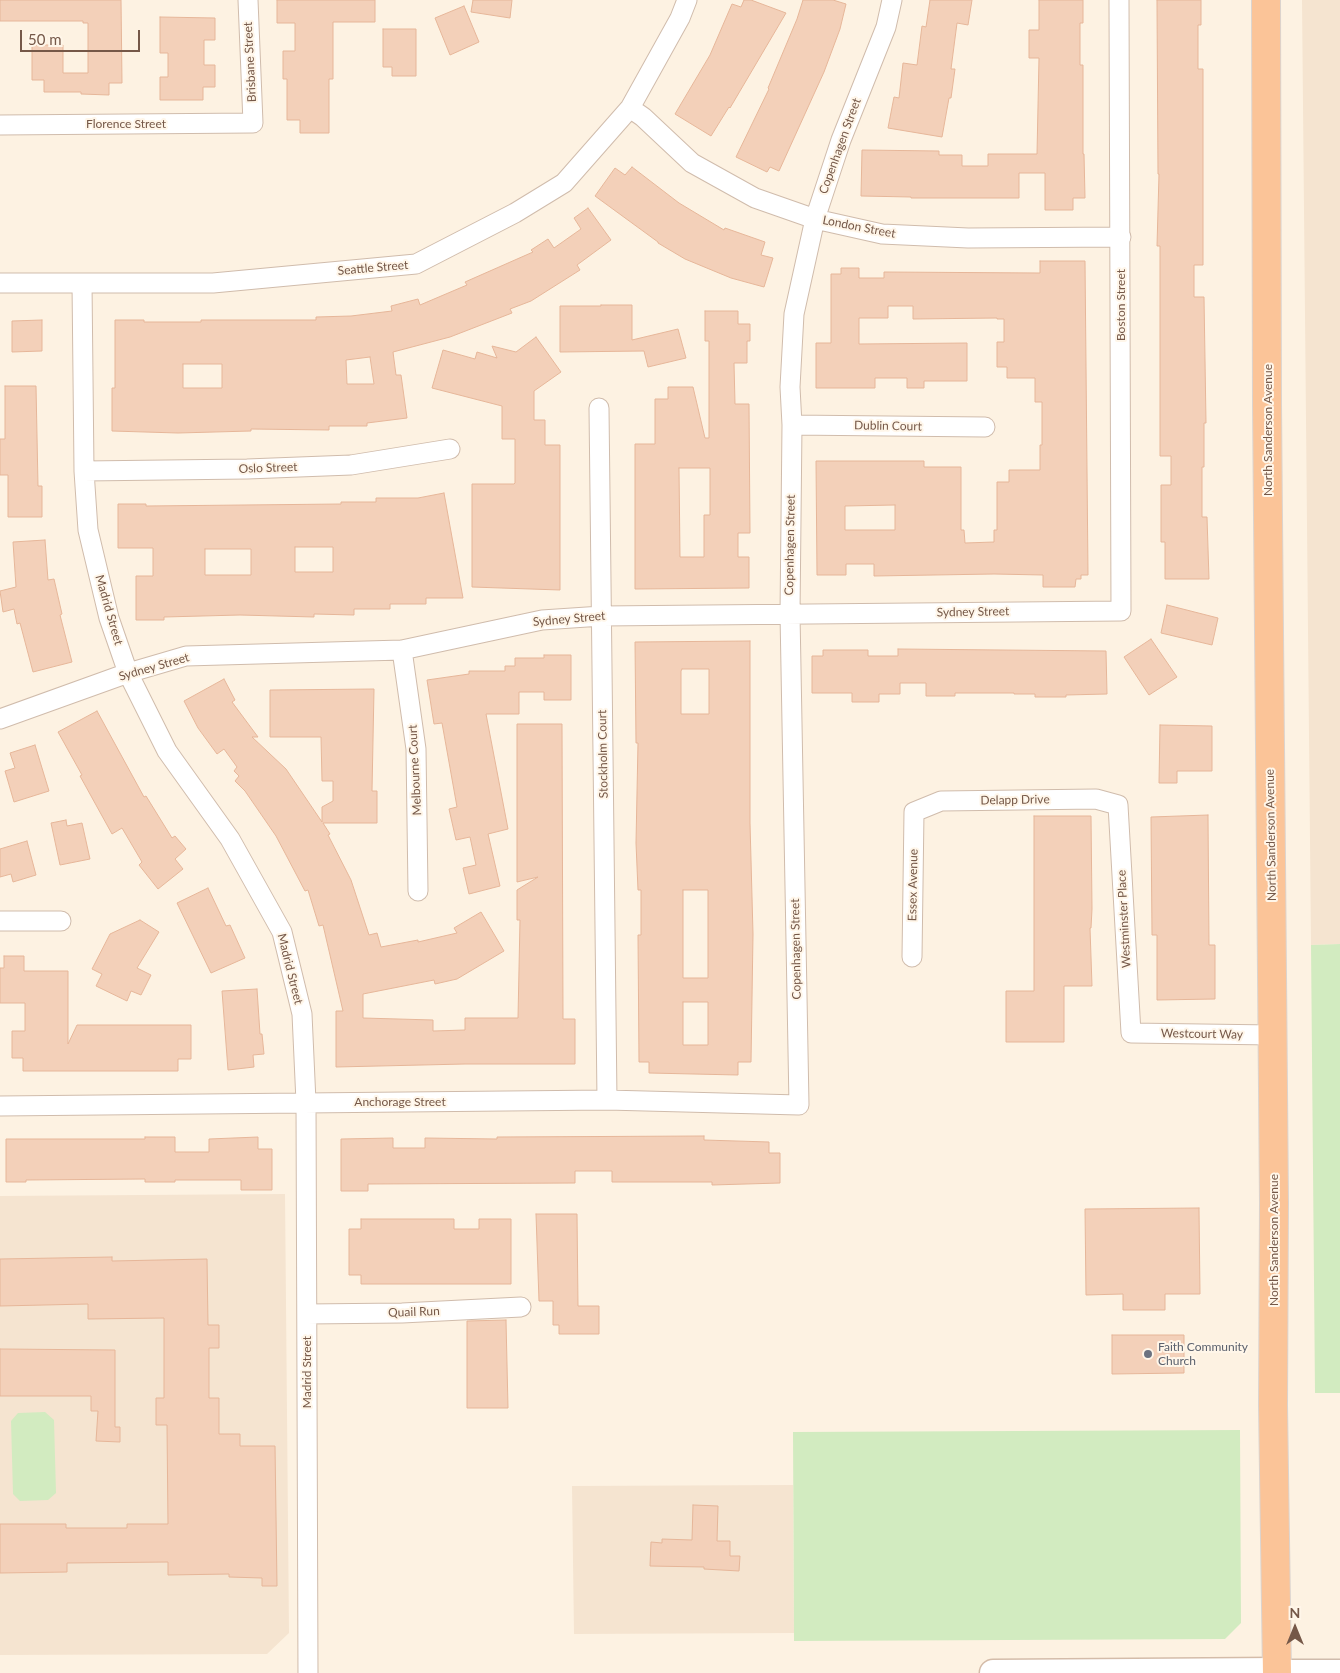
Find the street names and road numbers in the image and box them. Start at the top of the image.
street label: Brisbane Street [241,21,259,103]
street label: Copenhagen Street [816,96,864,196]
street label: Florence Street [86,117,166,131]
street label: London Street [821,213,897,241]
street label: Seattle Street [337,258,409,278]
street label: Boston Street [1114,269,1128,341]
street label: North Sanderson Avenue [1261,364,1275,496]
street label: Dublin Court [854,418,922,434]
street label: Oslo Street [238,460,298,476]
street label: Copenhagen Street [782,494,798,596]
street label: Madrid Street [92,573,126,647]
street label: Sydney Street [937,604,1009,620]
street label: Sydney Street [532,609,606,629]
street label: Sydney Street [117,650,191,684]
street label: Stockholm Court [595,710,611,798]
street label: Melbourne Court [405,724,425,816]
street label: North Sanderson Avenue [1263,769,1279,901]
street label: Delapp Drive [980,792,1050,808]
street label: Essex Avenue [905,849,921,921]
street label: Westminster Place [1114,870,1134,968]
street label: Copenhagen Street [788,898,804,1000]
street label: Madrid Street [274,932,306,1006]
street label: Westcourt Way [1161,1026,1243,1042]
street label: Anchorage Street [354,1095,446,1109]
street label: North Sanderson Avenue [1267,1174,1281,1306]
street label: Quail Run [388,1304,440,1320]
street label: Madrid Street [300,1336,314,1408]

